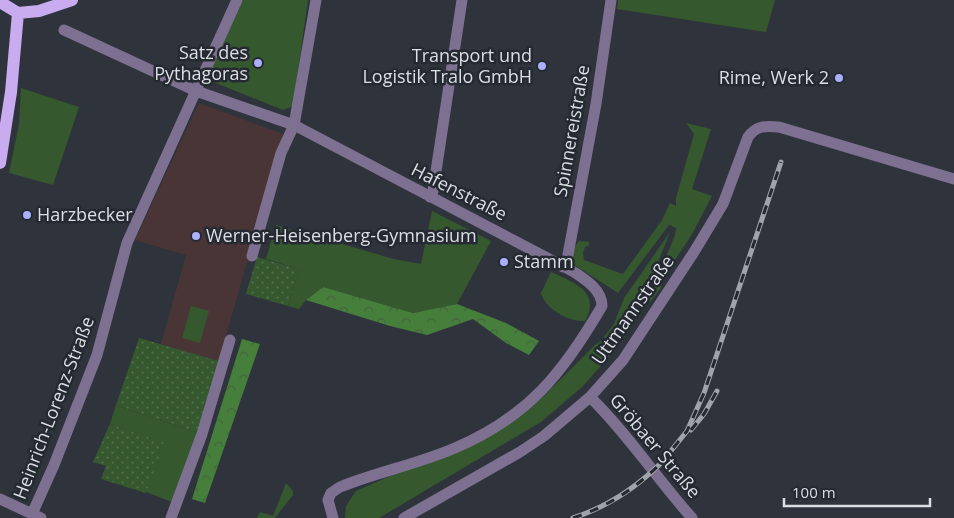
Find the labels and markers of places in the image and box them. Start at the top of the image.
place label: Satz des Pythagoras [154,40,248,85]
place label: Transport und Logistik Tralo GmbH [362,43,532,88]
marker: Satz des Pythagoras [252,57,264,69]
marker: Transport und Logistik Tralo GmbH [536,60,548,72]
place label: Rime, Werk 2 [719,65,829,89]
marker: Rime, Werk 2 [833,72,845,84]
place label: Harzbecker [37,202,133,226]
marker: Harzbecker [21,209,33,221]
place label: Werner-Heisenberg-Gymnasium [206,223,477,247]
marker: Werner-Heisenberg-Gymnasium [190,230,202,242]
place label: Stamm [514,249,574,273]
marker: Stamm [498,256,510,268]

